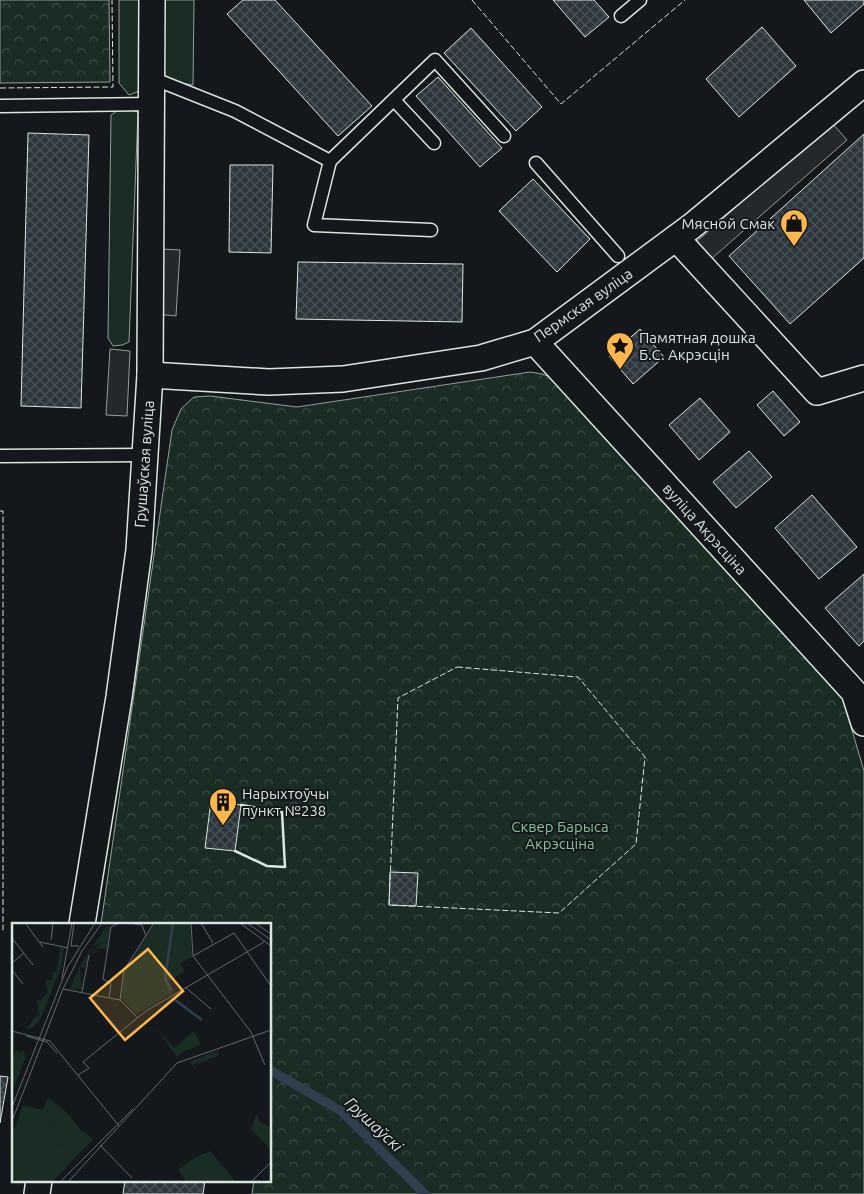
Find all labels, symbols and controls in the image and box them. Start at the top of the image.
shop icon: Мясной Смак [779,208,809,247]
place label: Мясной Смак [682,215,775,232]
street label: Пермская вуліца [530,265,636,345]
place label: Памятная дошка Б.С. Акрэсцін [639,329,756,363]
place icon: Памятная дошка Б.С. Акрэсцін [605,331,635,370]
street label: Грушаўская вуліца [131,400,157,528]
street label: вуліца Акрэсціна [660,480,750,578]
place label: Нарыхтоўчы пункт №238 [242,785,329,819]
building icon: Нарыхтоўчы пункт №238 [208,787,238,826]
park label: Сквер Барыса Акрэсціна [511,818,609,852]
inset map [12,923,271,1182]
water label: Грушаўскі [342,1093,407,1156]

